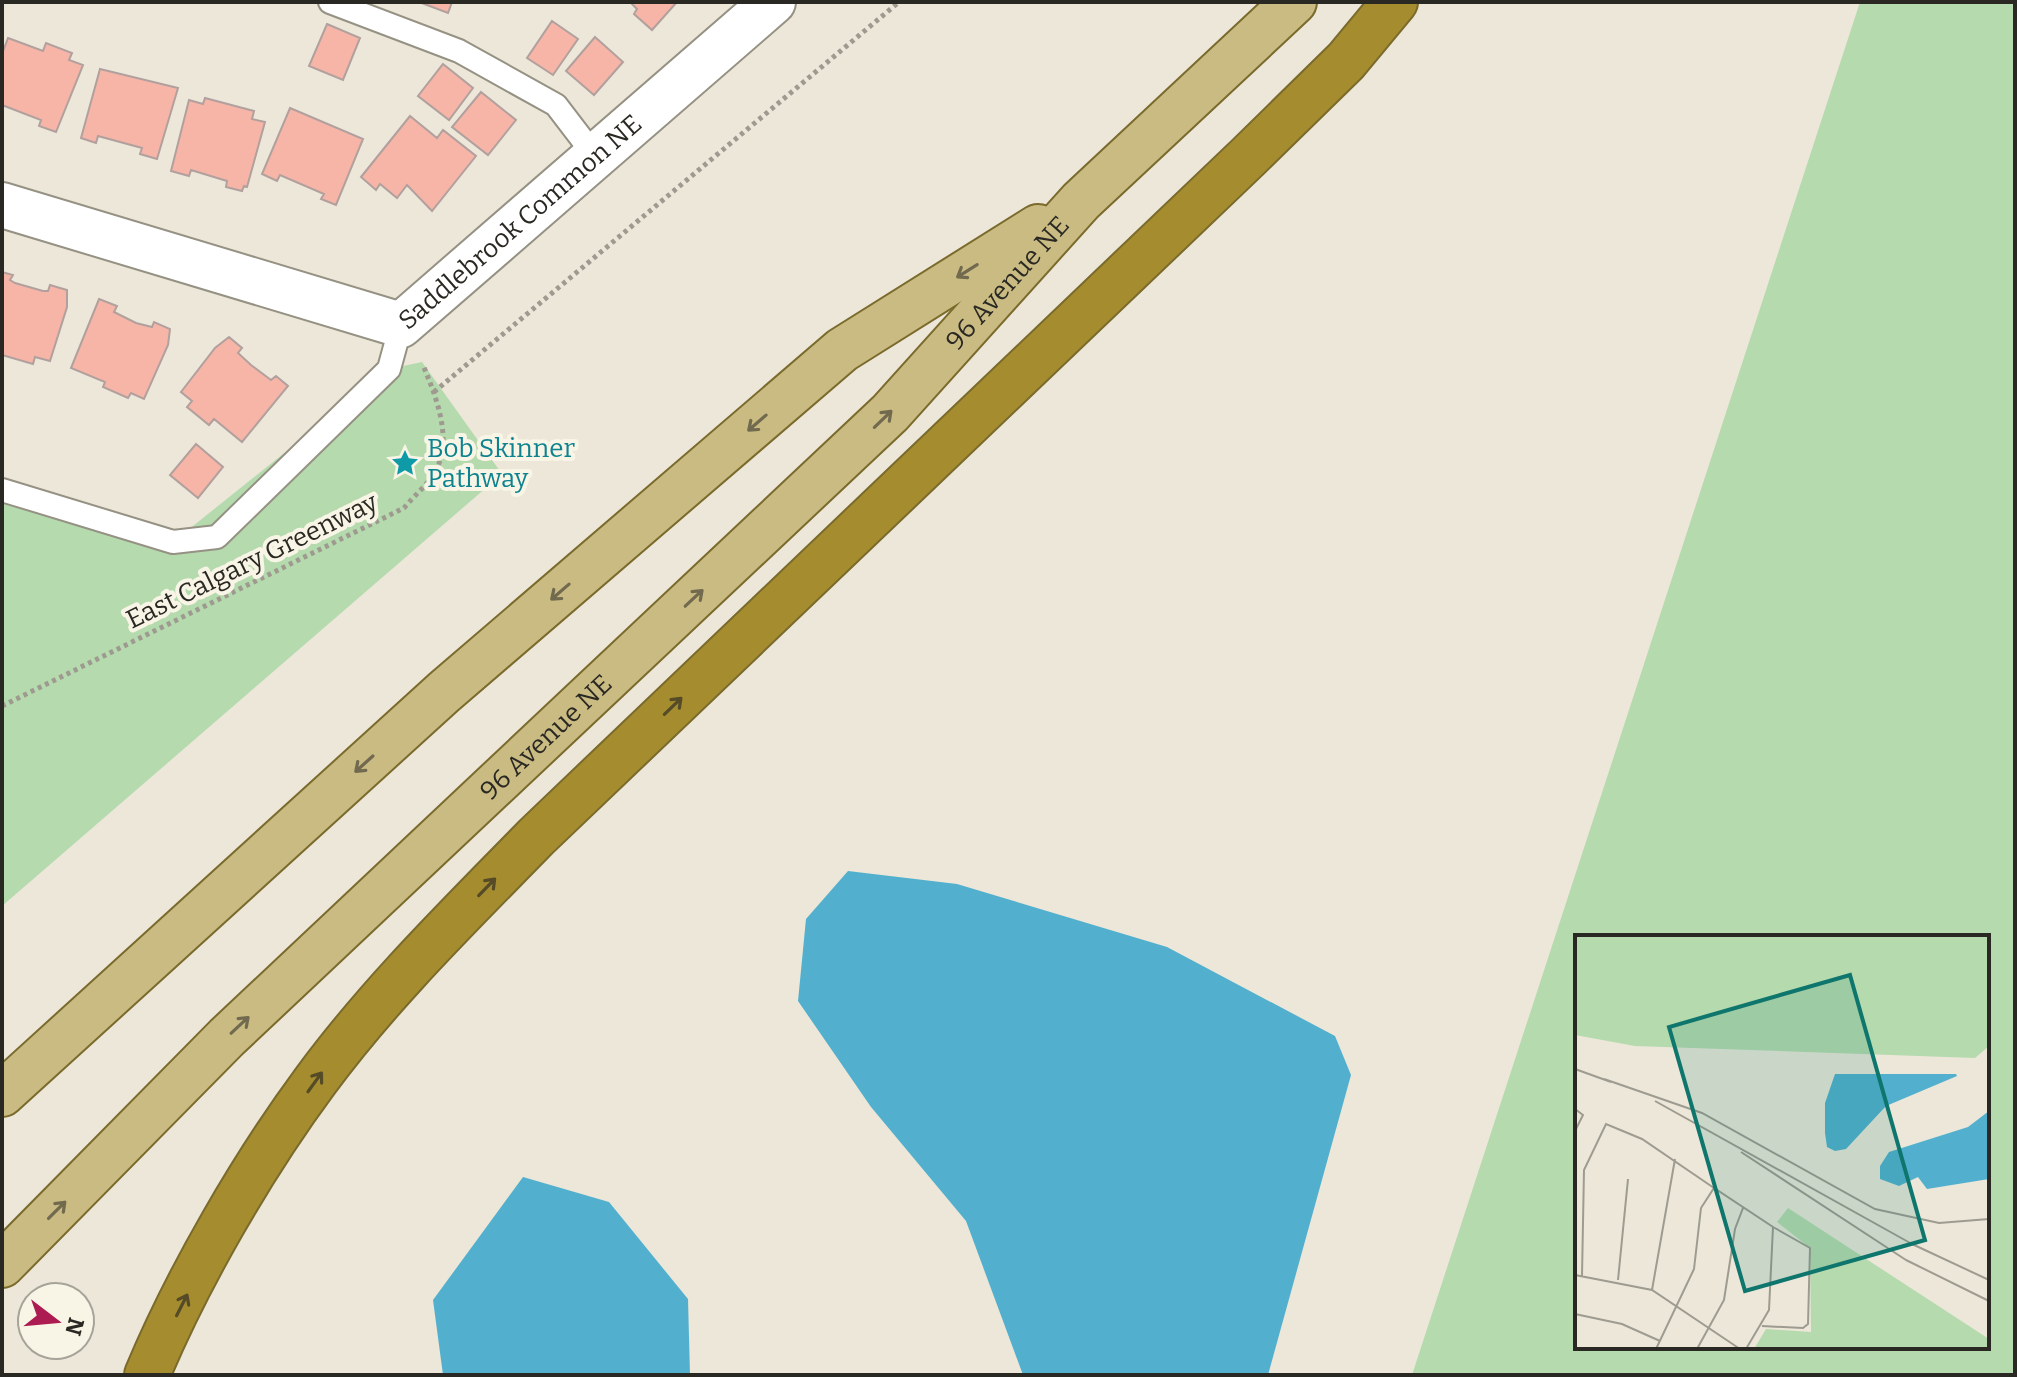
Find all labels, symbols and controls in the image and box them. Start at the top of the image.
street label: Saddlebrook Common NE [392,108,648,336]
street label: 96 Avenue NE [939,210,1075,356]
one-way arrow [956,264,979,280]
one-way arrow [873,410,893,429]
one-way arrow [747,413,767,431]
place label: Bob Skinner Pathway [427,433,575,494]
place icon: Bob Skinner Pathway [390,448,420,478]
street label: East Calgary Greenway [121,486,383,635]
one-way arrow [550,583,571,601]
one-way arrow [684,588,704,607]
street label: 96 Avenue NE [474,668,618,806]
one-way arrow [663,697,682,716]
one-way arrow [355,754,375,772]
one-way arrow [477,877,496,897]
inset map [1575,935,1989,1349]
one-way arrow [230,1016,250,1035]
one-way arrow [306,1072,323,1093]
one-way arrow [47,1201,66,1220]
north arrow [16,1281,96,1361]
one-way arrow [175,1294,190,1318]
text: N [59,1314,90,1338]

